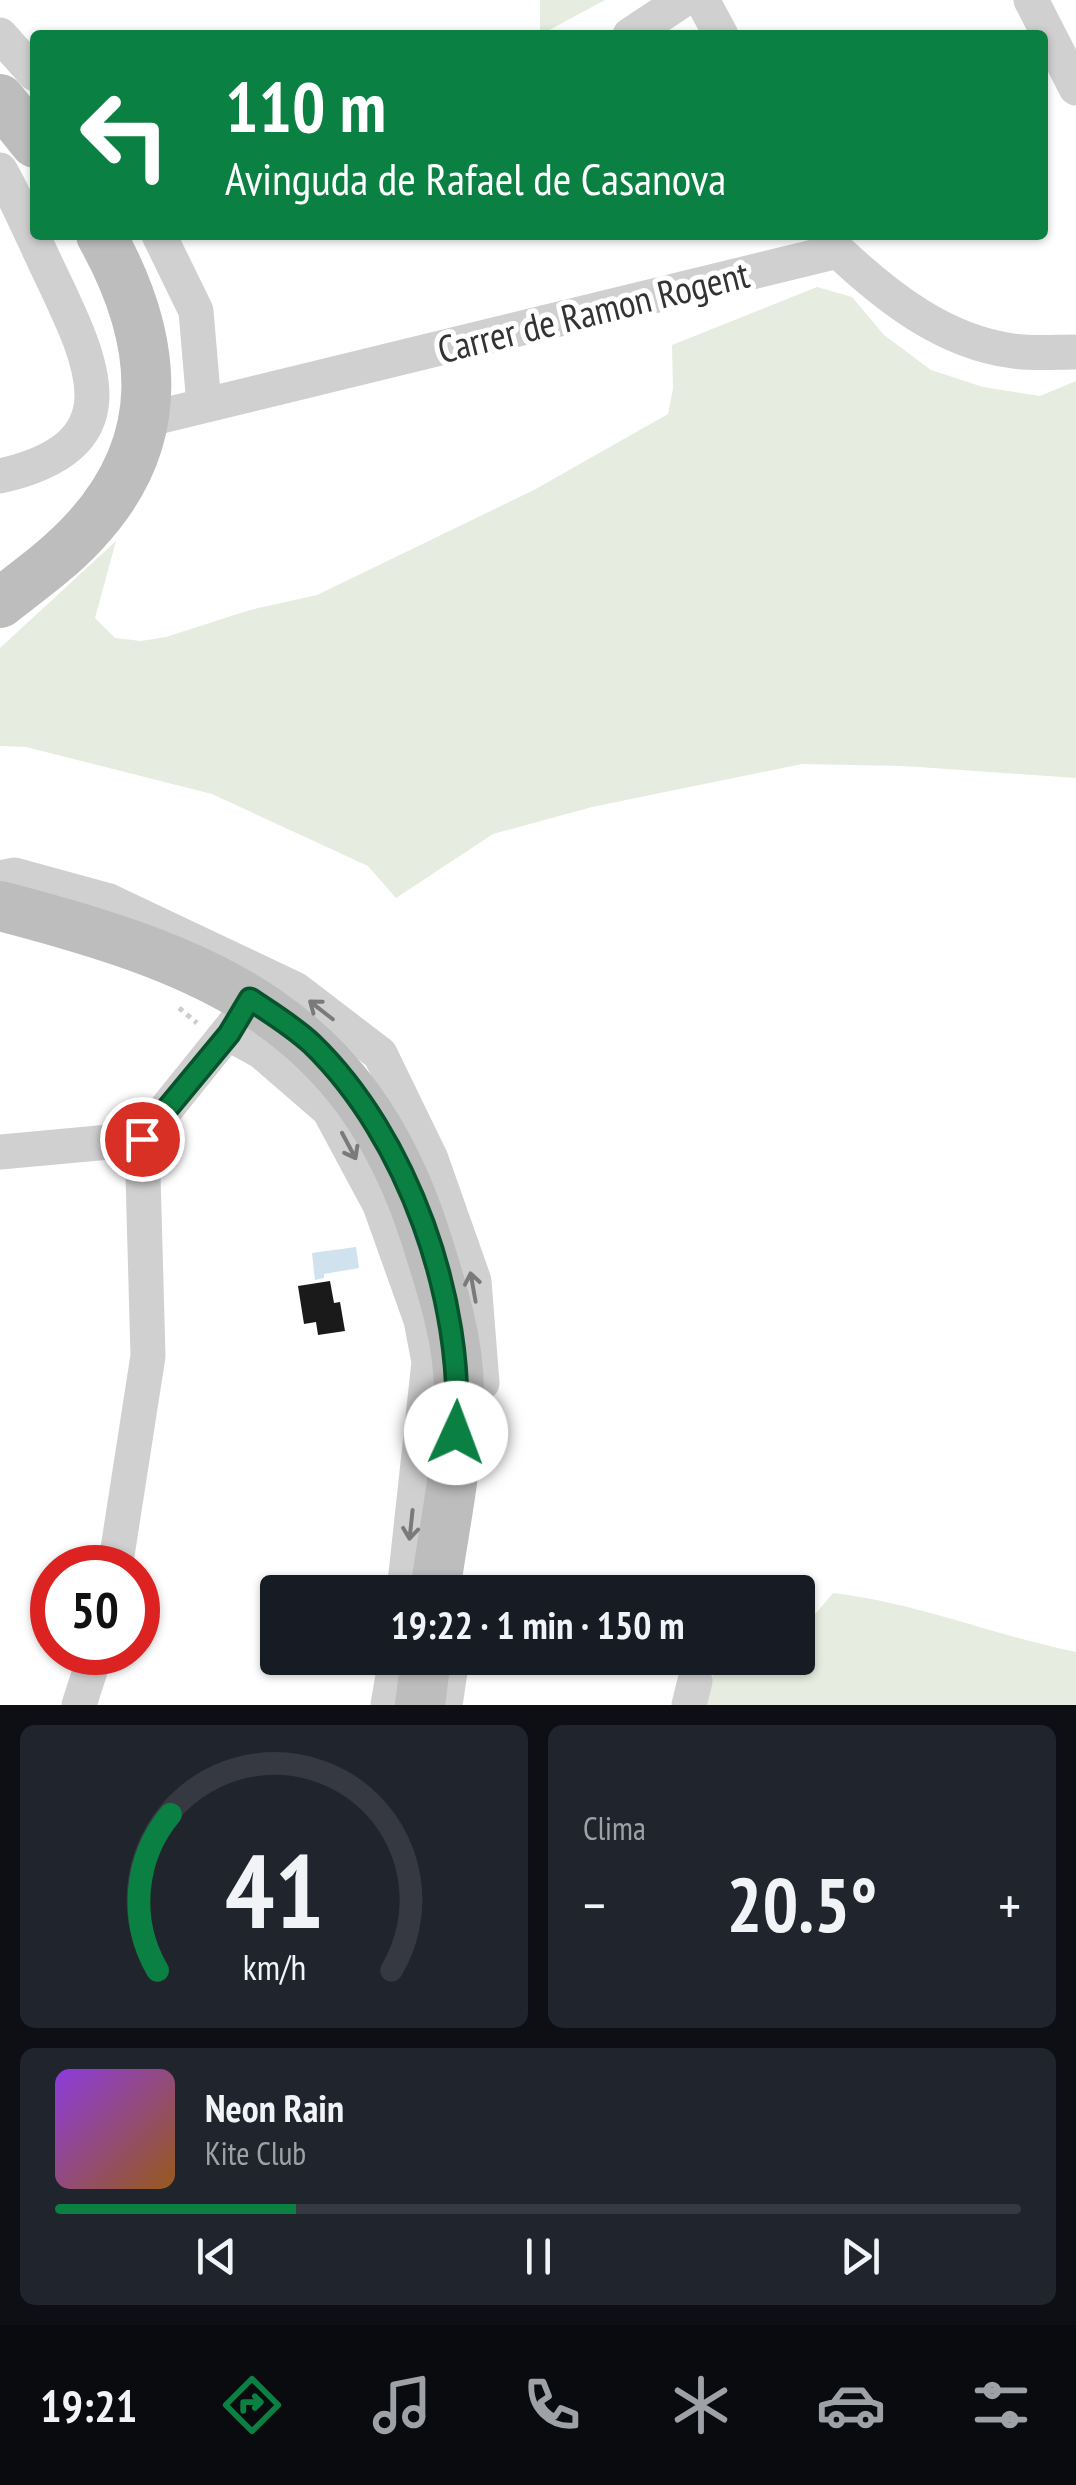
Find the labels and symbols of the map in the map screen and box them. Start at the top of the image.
street label: Carrer de Ramon Rogent [432,249,754,373]
one-way arrow [308,999,335,1020]
pin [100,1097,185,1182]
one-way arrow [340,1131,359,1161]
one-way arrow [463,1271,482,1304]
position arrow [404,1381,508,1485]
one-way arrow [401,1508,420,1540]
speed limit sign: 50 [30,1545,160,1675]

